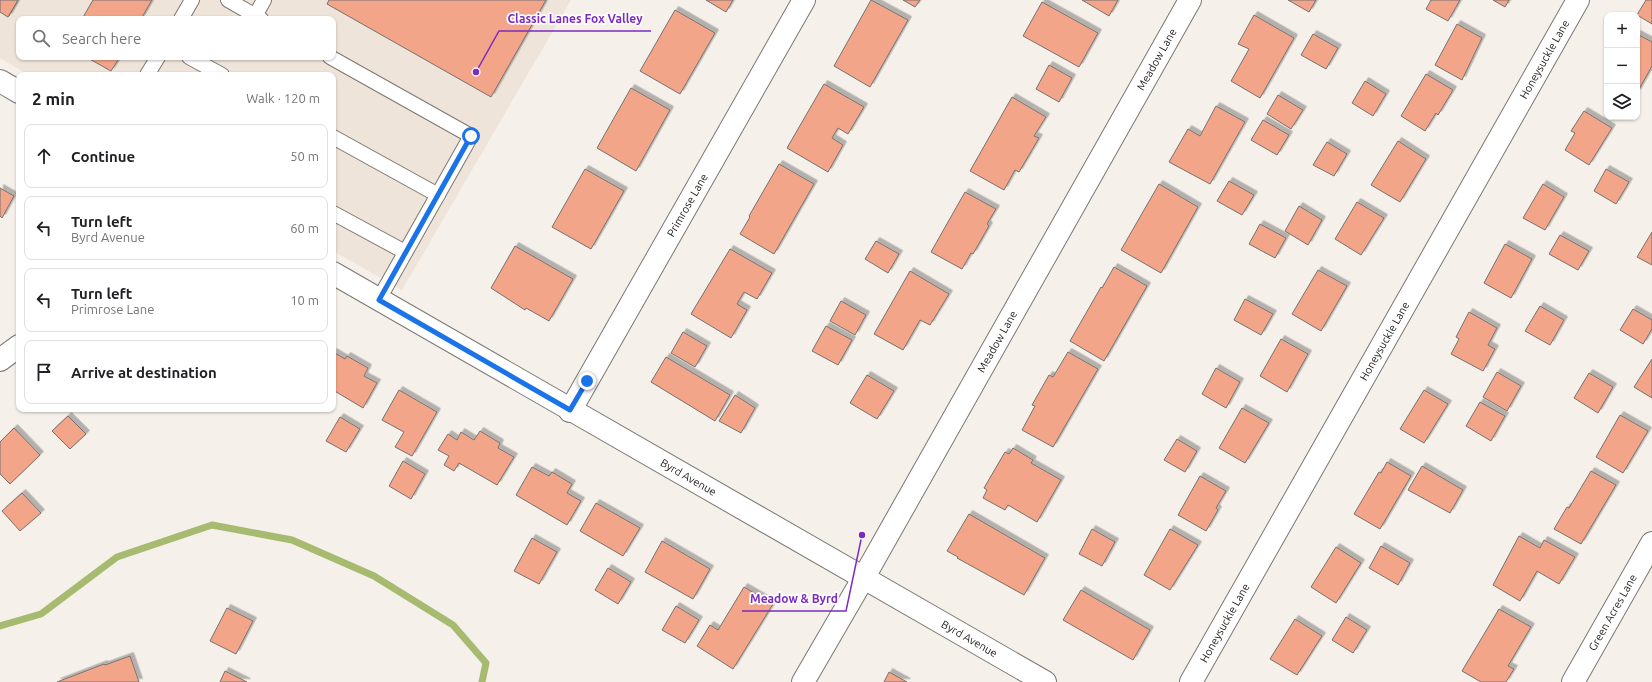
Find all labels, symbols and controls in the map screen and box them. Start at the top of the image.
callout: Classic Lanes Fox Valley [499,7,651,31]
text: Classic Lanes Fox Valley [507,12,643,25]
map controls [1604,12,1640,120]
button: + [1604,12,1640,48]
search box [16,16,336,60]
street label: Honeysuckle Lane [1517,18,1571,101]
street label: Meadow Lane [1134,26,1179,92]
icon: search [30,27,52,49]
text: Search here [62,30,141,47]
button: − [1604,48,1640,84]
button: layers [1604,84,1640,120]
text: 2 min [32,89,75,108]
text: Walk · 120 m [246,91,320,105]
route start [462,127,480,145]
icon: ahead [33,145,55,167]
text: Continue [71,148,135,165]
text: 50 m [290,149,319,163]
street label: Primrose Lane [665,171,710,239]
text: Turn left [71,213,132,230]
icon: left [33,217,55,239]
text: 60 m [290,221,319,235]
text: Byrd Avenue [71,230,145,244]
text: Turn left [71,285,132,302]
icon: left [33,289,55,311]
text: 10 m [290,293,319,307]
street label: Honeysuckle Lane [1357,300,1412,383]
text: Primrose Lane [71,302,154,316]
street label: Meadow Lane [975,308,1019,374]
icon: arrive [33,361,55,383]
text: Arrive at destination [71,364,217,381]
route end [578,372,596,390]
street label: Byrd Avenue [658,456,719,498]
street label: Green Acres Lane [1586,572,1639,653]
street label: Honeysuckle Lane [1197,581,1252,664]
callout: Meadow & Byrd [742,587,846,611]
text: Meadow & Byrd [750,592,838,605]
street label: Byrd Avenue [939,618,1000,659]

